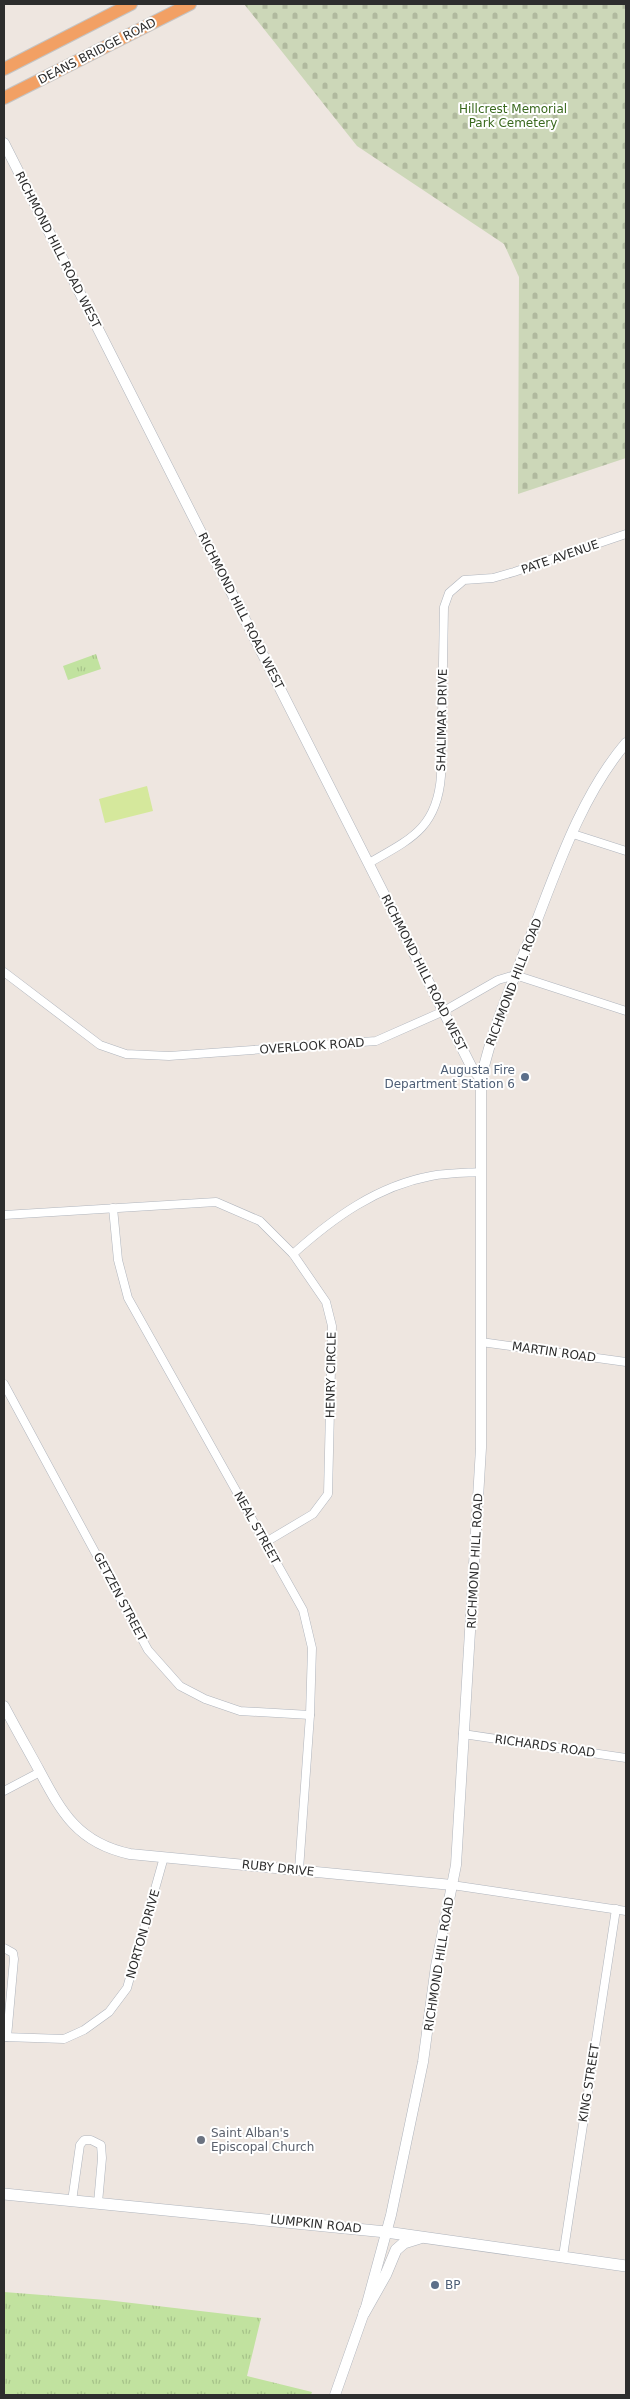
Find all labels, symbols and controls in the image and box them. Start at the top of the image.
street label: DEANS BRIDGE ROAD [36,15,158,87]
park label: Hillcrest Memorial Park Cemetery [459,102,567,130]
street label: RICHMOND HILL ROAD WEST [12,169,104,331]
street label: RICHMOND HILL ROAD WEST [195,530,287,692]
street label: PATE AVENUE [519,537,601,577]
street label: SHALIMAR DRIVE [434,669,450,771]
street label: RICHMOND HILL ROAD WEST [378,892,470,1054]
street label: RICHMOND HILL ROAD [483,916,545,1048]
street label: OVERLOOK ROAD [259,1035,365,1057]
place label: Augusta Fire Department Station 6 [384,1063,515,1091]
marker: Augusta Fire Department Station 6 [519,1071,531,1083]
street label: HENRY CIRCLE [323,1332,339,1418]
street label: MARTIN ROAD [511,1339,597,1365]
street label: NEAL STREET [231,1489,283,1567]
street label: RICHMOND HILL ROAD [464,1493,486,1629]
street label: GETZEN STREET [91,1550,150,1644]
street label: RICHARDS ROAD [494,1732,596,1760]
street label: RUBY DRIVE [241,1857,315,1879]
street label: NORTON DRIVE [124,1888,162,1980]
street label: RICHMOND HILL ROAD [421,1896,457,2032]
street label: KING STREET [576,2042,602,2123]
place label: Saint Alban's Episcopal Church [211,2126,314,2154]
marker: Saint Alban's Episcopal Church [195,2134,207,2146]
street label: LUMPKIN ROAD [270,2212,362,2236]
place label: BP [445,2278,460,2292]
marker: BP [429,2279,441,2291]

